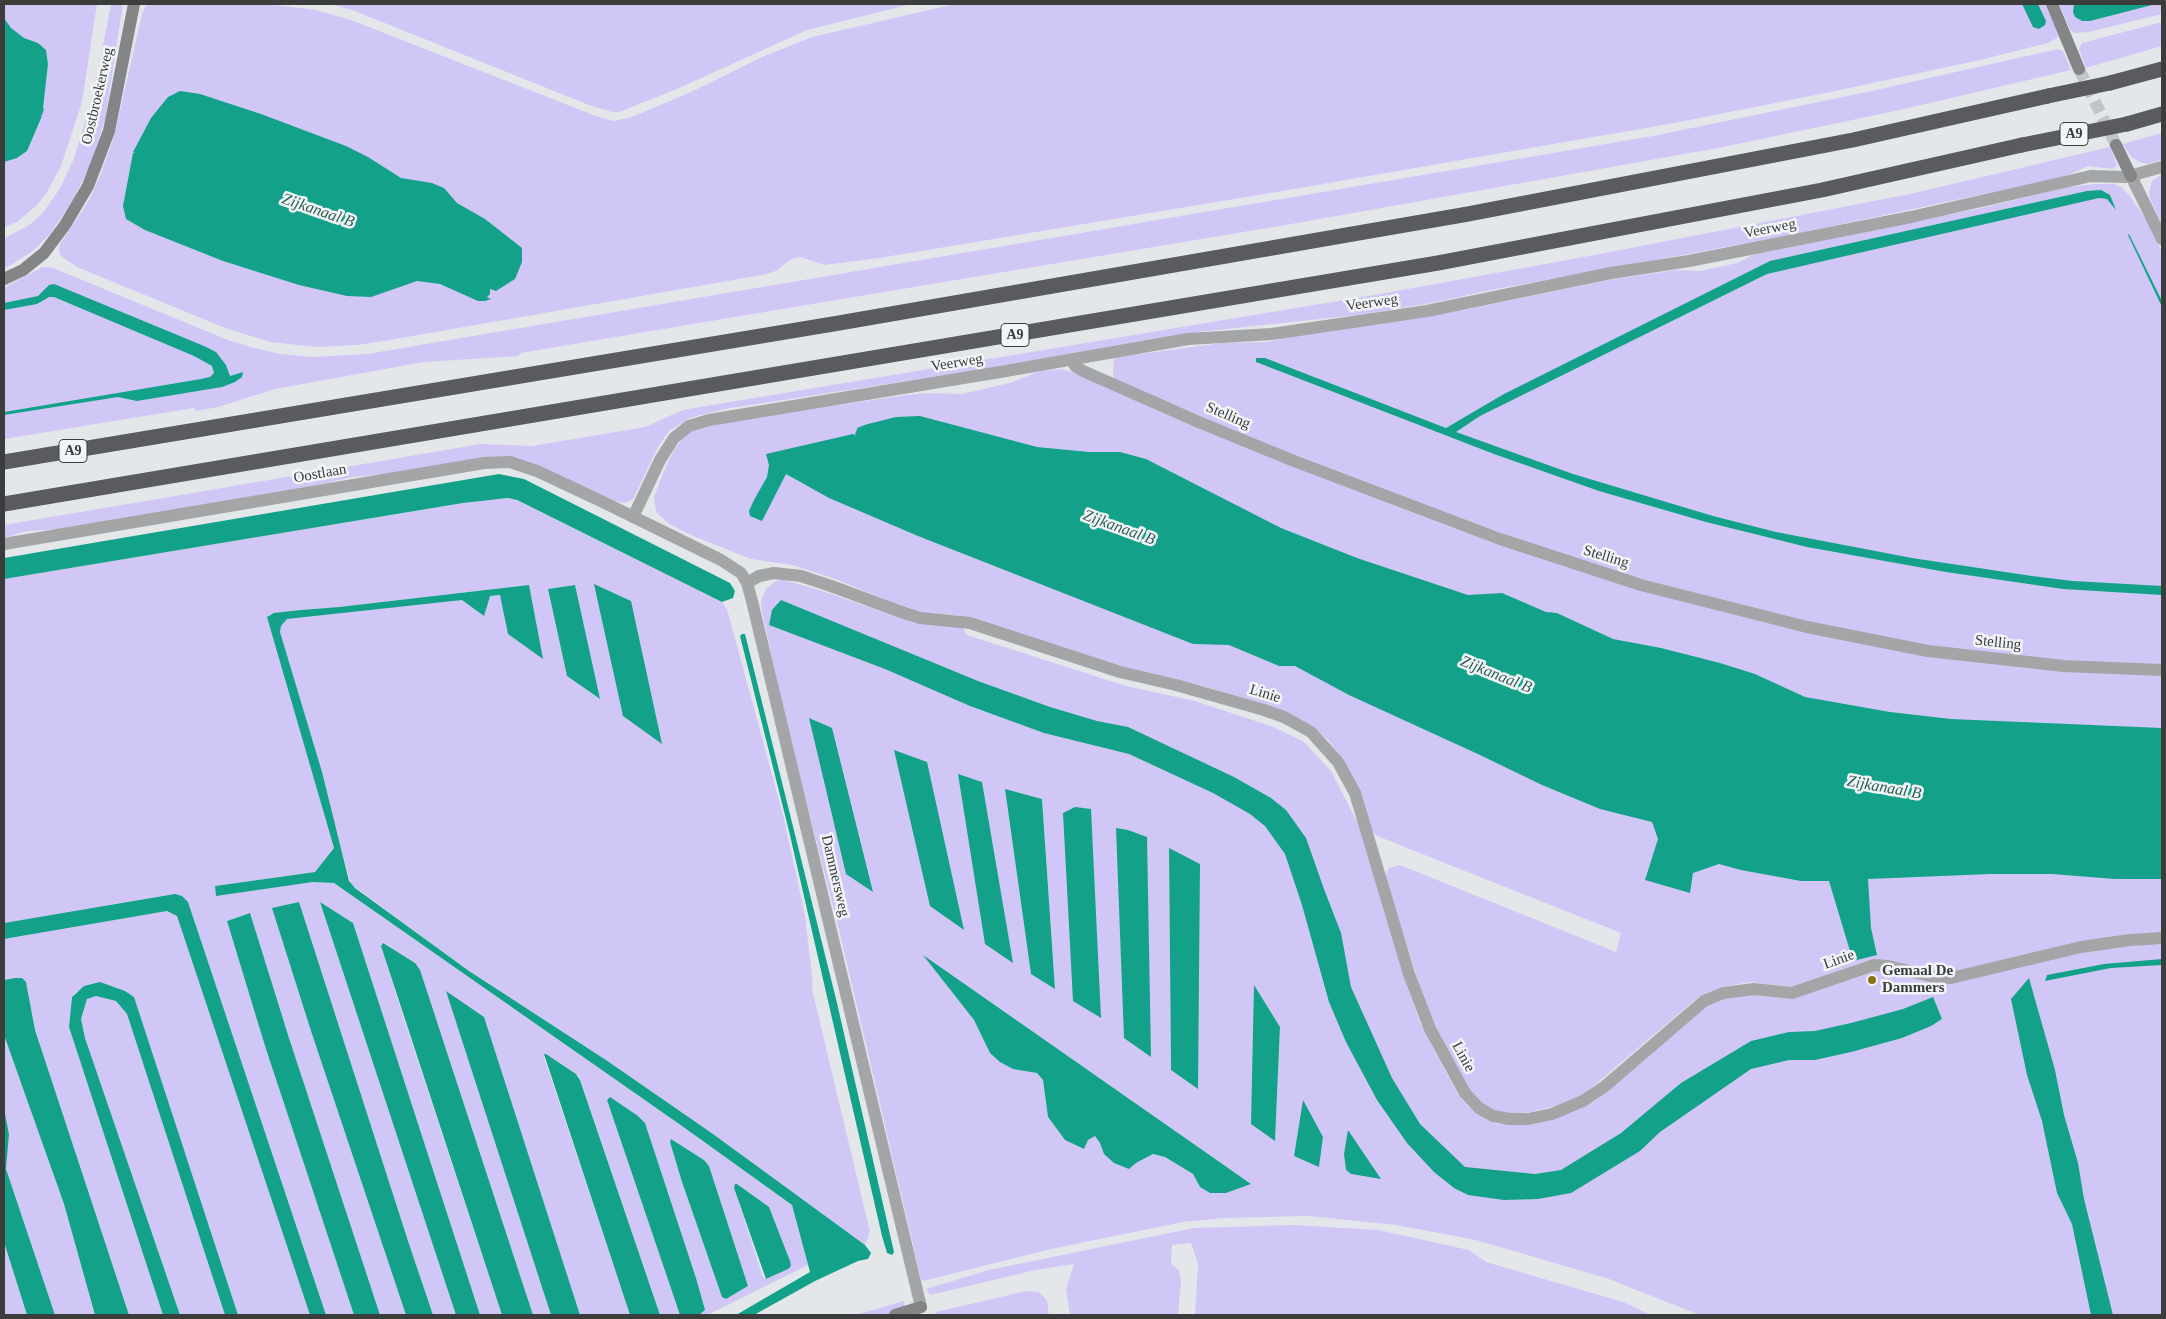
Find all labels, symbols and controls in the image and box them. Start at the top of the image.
street label: Oostbroekerweg [78,46,118,146]
road number: A9 [2060,122,2088,146]
water label: Zijkanaal B [279,190,357,232]
street label: Veerweg [1743,215,1797,243]
street label: Veerweg [1345,290,1399,316]
road number: A9 [1001,324,1029,346]
street label: Veerweg [930,350,984,376]
street label: Stelling [1203,399,1253,433]
road number: A9 [59,440,87,462]
street label: Oostlaan [292,461,348,487]
water label: Zijkanaal B [1080,506,1158,550]
street label: Stelling [1581,542,1631,572]
street label: Stelling [1974,632,2022,654]
water label: Zijkanaal B [1458,652,1534,698]
street label: Linie [1247,681,1283,707]
water label: Zijkanaal B [1845,772,1923,804]
street label: Dammersweg [817,833,853,919]
street label: Linie [1821,946,1857,974]
place label: Gemaal De Dammers [1882,962,1953,997]
marker: Gemaal De Dammers [1866,974,1878,986]
street label: Linie [1447,1039,1479,1075]

